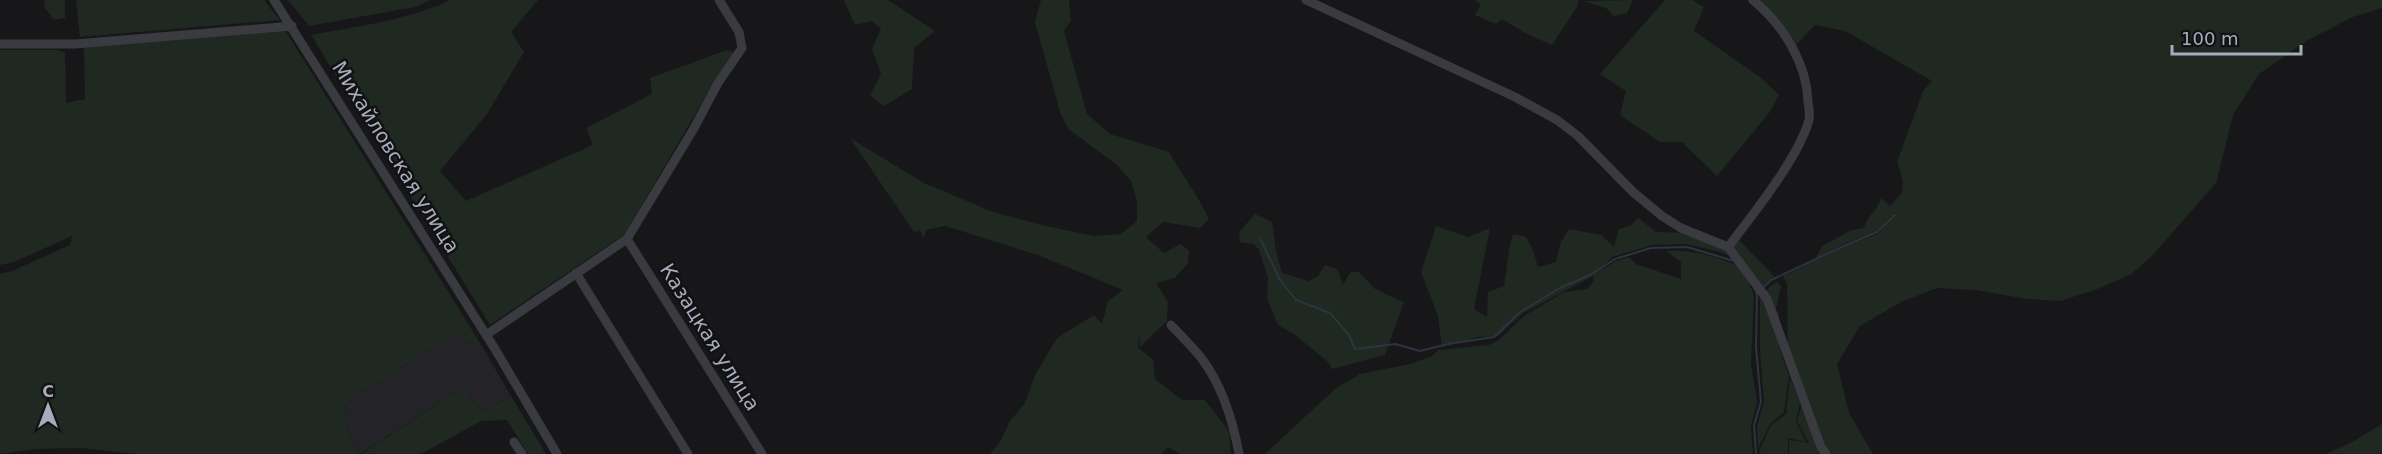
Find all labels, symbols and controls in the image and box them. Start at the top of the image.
scale bar [2172,18,2301,56]
text: 100 m [2181,28,2239,49]
street label: Михайловская улица [327,57,465,257]
street label: Казацкая улица [655,259,765,415]
north arrow [18,376,78,436]
text: С [42,382,54,401]

